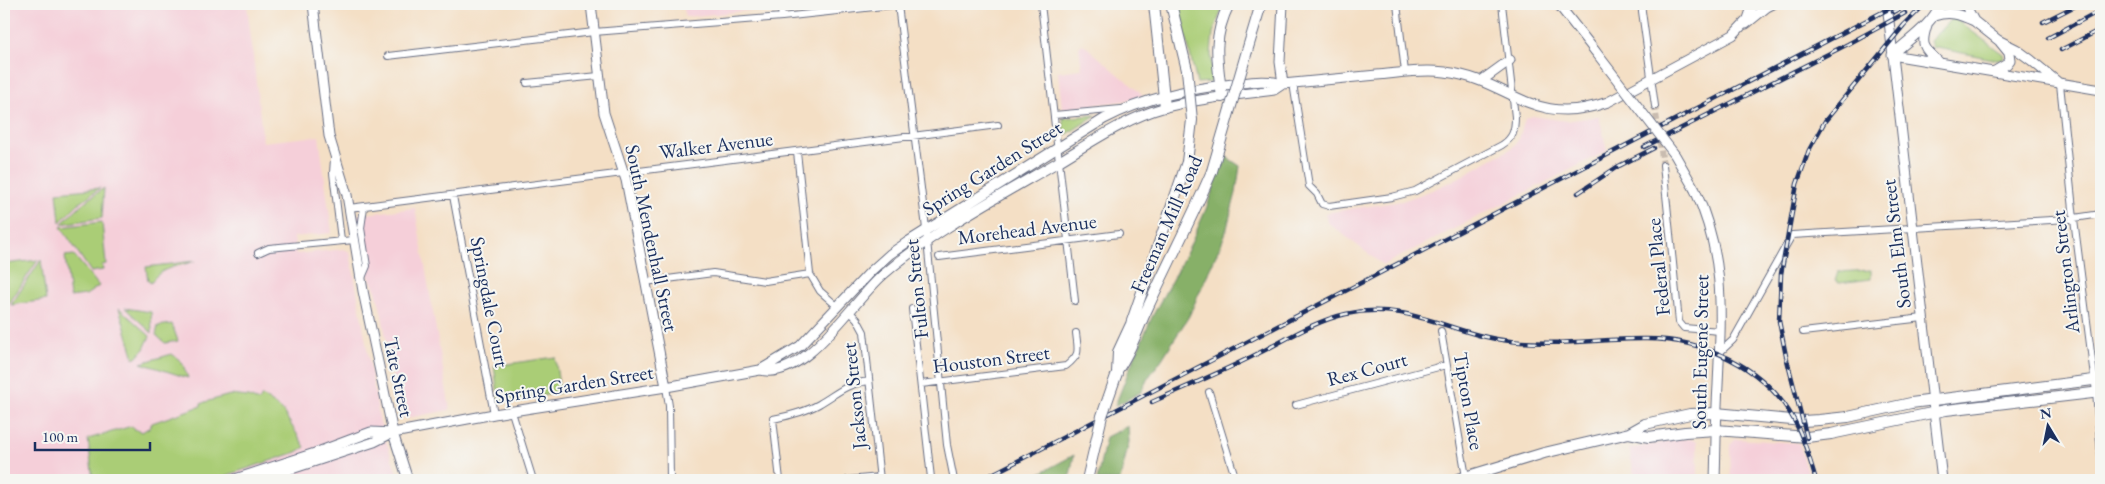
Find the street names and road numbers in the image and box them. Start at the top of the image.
street label: Spring Garden Street [917,114,1067,221]
street label: Walker Avenue [658,125,775,165]
street label: South Mendenhall Street [619,142,685,335]
street label: Freeman Mill Road [1124,150,1208,297]
street label: South Elm Street [1875,177,1917,310]
street label: Morehead Avenue [956,208,1098,250]
street label: Arlington Street [2044,208,2086,336]
street label: Federal Place [1640,217,1676,317]
street label: Springdale Court [465,234,516,370]
street label: Fulton Street [898,237,934,340]
street label: South Eugene Street [1686,274,1714,430]
street label: Tate Street [378,335,420,420]
street label: Houston Street [931,339,1052,379]
street label: Jackson Street [835,341,873,453]
street label: Rex Court [1324,346,1411,392]
street label: Tipton Place [1448,350,1490,452]
street label: Spring Garden Street [493,359,656,409]

